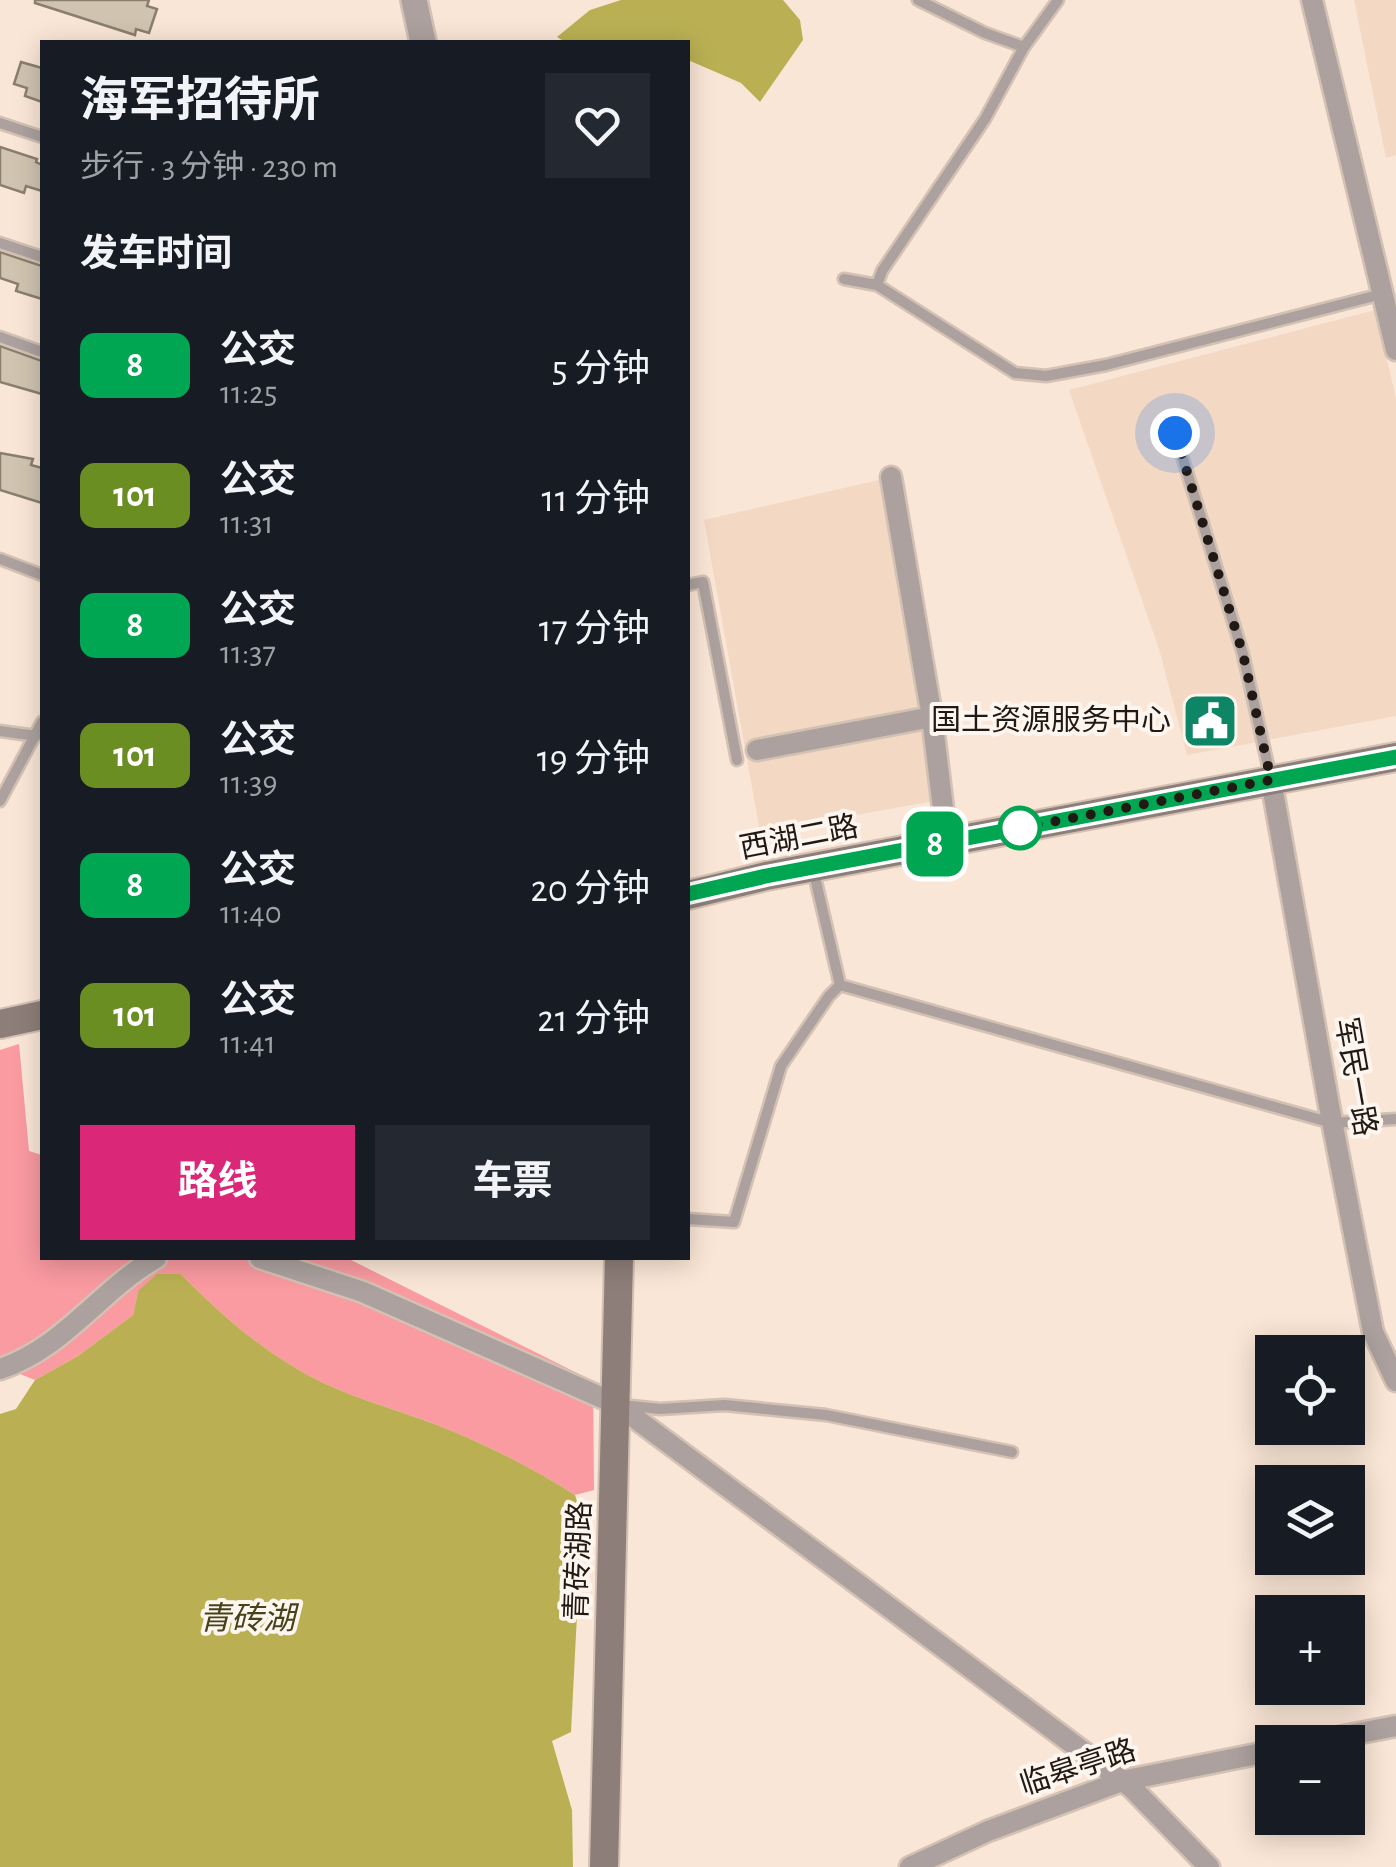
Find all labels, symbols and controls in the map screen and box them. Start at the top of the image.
button: heart [545,73,650,178]
text: 海军招待所 [80,78,320,126]
text: 步行 · 3 分钟 · 230 m [80,151,338,183]
text: 发车时间 [80,236,232,274]
text: 公交 [220,332,296,370]
text: 8 [126,348,144,383]
text: 5 分钟 [552,351,650,389]
text: 11:25 [220,377,277,409]
your location [1150,408,1200,458]
text: 公交 [220,462,296,500]
text: 101 [113,478,157,513]
text: 11 分钟 [542,481,650,519]
text: 11:31 [220,507,274,539]
text: 公交 [220,592,296,630]
text: 8 [126,608,144,643]
text: 17 分钟 [539,611,650,649]
text: 11:37 [220,637,276,669]
public building icon: 国土资源服务中心 [1180,691,1240,751]
place label: 国土资源服务中心 [931,704,1171,736]
text: 公交 [220,722,296,760]
text: 101 [113,738,157,773]
text: 19 分钟 [537,741,650,779]
text: 11:39 [220,767,278,799]
unlabelled marker [999,807,1041,849]
street label: 西湖二路 [737,810,861,864]
line badge: 8 [902,812,968,876]
text: 8 [926,827,944,862]
text: 公交 [220,852,296,890]
text: 8 [126,868,144,903]
text: 20 分钟 [530,871,650,909]
text: 11:40 [220,897,282,929]
text: 公交 [220,982,296,1020]
text: 101 [113,998,157,1033]
text: 21 分钟 [537,1001,650,1039]
street label: 军民一路 [1330,1015,1382,1139]
text: 11:41 [220,1027,276,1059]
button: 路线 [80,1125,355,1240]
button: 车票 [375,1125,650,1240]
map controls [1255,1335,1365,1835]
button: locate [1255,1335,1365,1445]
button: layers [1255,1465,1365,1575]
street label: 青砖湖路 [560,1500,596,1621]
button: + [1255,1595,1365,1705]
water label: 青砖湖 [199,1602,300,1635]
button: − [1255,1725,1365,1835]
street label: 临皋亭路 [1016,1733,1140,1801]

